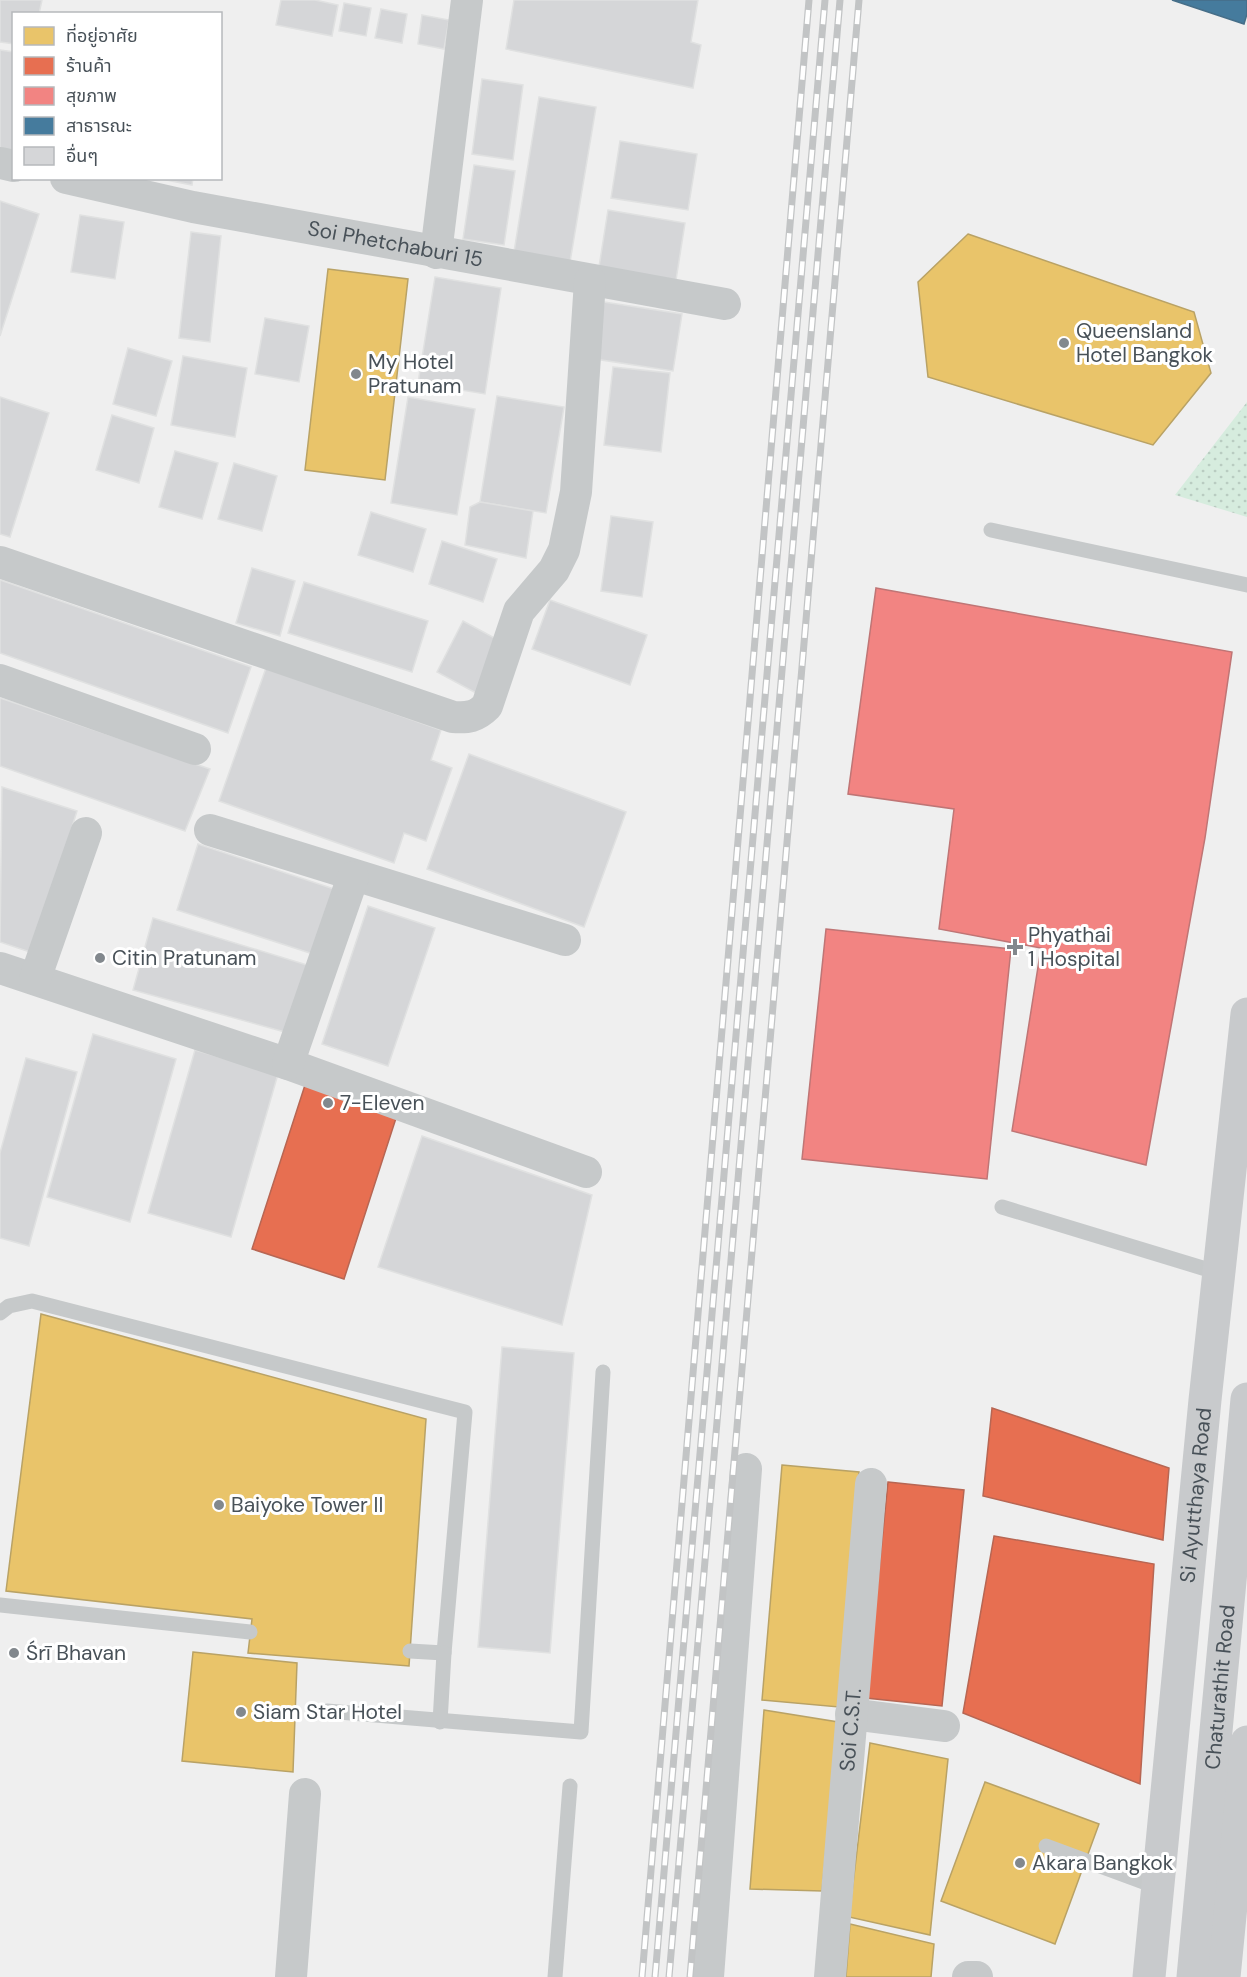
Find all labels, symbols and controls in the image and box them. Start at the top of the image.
legend [12,12,222,180]
text: ที่อยู่อาศัย [66,23,138,48]
text: ร้านค้า [66,54,112,78]
text: สุขภาพ [66,84,117,108]
text: สาธารณะ [66,114,132,138]
text: อื่นๆ [66,143,98,168]
street label: Soi Phetchaburi 15 [306,214,485,274]
place label: Queensland Hotel Bangkok [1076,317,1214,369]
marker: Queensland Hotel Bangkok [1057,336,1071,350]
place label: My Hotel Pratunam [368,348,462,400]
marker: My Hotel Pratunam [349,367,363,381]
place label: Phyathai 1 Hospital [1028,921,1120,973]
marker: Phyathai 1 Hospital [1006,938,1024,956]
place label: Citin Pratunam [112,944,257,972]
marker: Citin Pratunam [93,951,107,965]
place label: 7-Eleven [340,1089,424,1117]
marker: 7-Eleven [321,1096,335,1110]
street label: Si Ayutthaya Road [1173,1406,1218,1584]
place label: Baiyoke Tower II [231,1491,383,1519]
marker: Baiyoke Tower II [212,1498,226,1512]
street label: Chaturathit Road [1198,1604,1242,1771]
place label: Śrī Bhavan [26,1639,126,1667]
marker: Śrī Bhavan [7,1646,21,1660]
street label: Soi C.S.T. [833,1687,868,1773]
place label: Siam Star Hotel [253,1698,402,1726]
marker: Siam Star Hotel [234,1705,248,1719]
place label: Akara Bangkok [1032,1849,1174,1877]
marker: Akara Bangkok [1013,1856,1027,1870]

